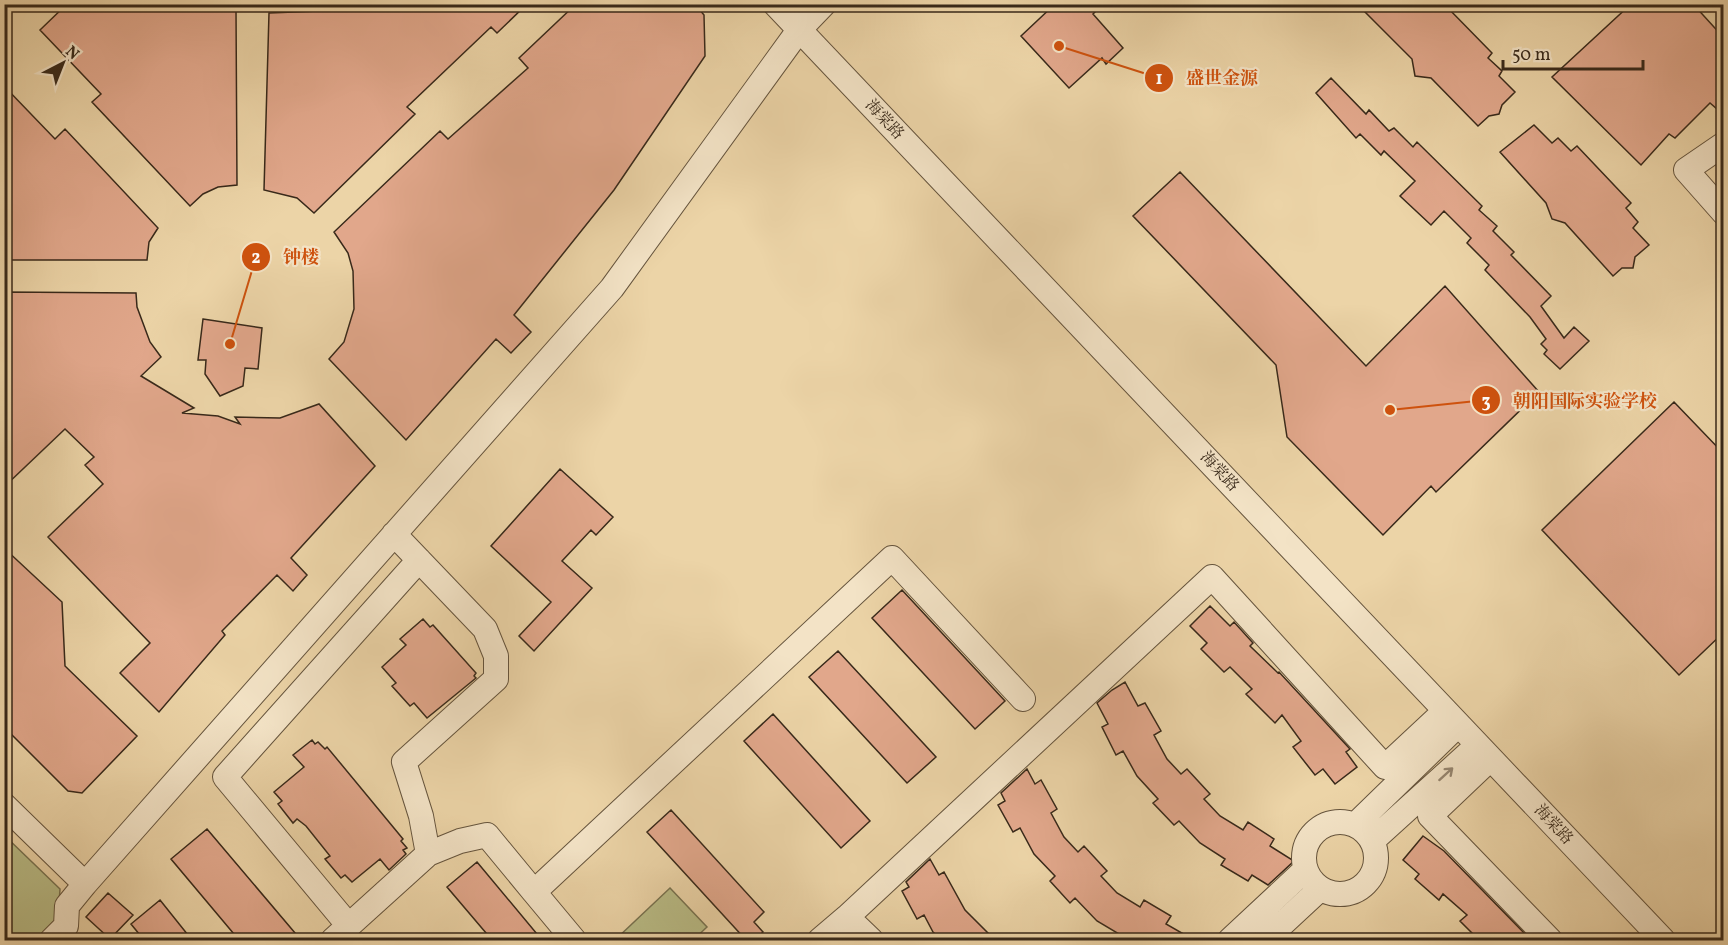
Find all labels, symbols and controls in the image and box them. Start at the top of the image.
north arrow [33,33,93,93]
scale bar [1503,33,1642,71]
text: N [60,41,84,66]
text: 50 m [1512,43,1551,68]
callout: 盛世金源 [1144,60,1270,96]
text: 1 [1155,67,1163,92]
text: 盛世金源 [1186,67,1258,92]
street label: 海棠路 [860,95,908,145]
callout: 钟楼 [241,239,331,275]
text: 2 [251,246,261,271]
text: 钟楼 [283,246,319,271]
callout: 朝阳国际实验学校 [1471,382,1669,418]
text: 3 [1481,390,1491,415]
text: 朝阳国际实验学校 [1513,390,1657,415]
street label: 海棠路 [1195,447,1243,497]
one-way arrow [1439,767,1454,781]
street label: 海棠路 [1529,800,1577,850]

